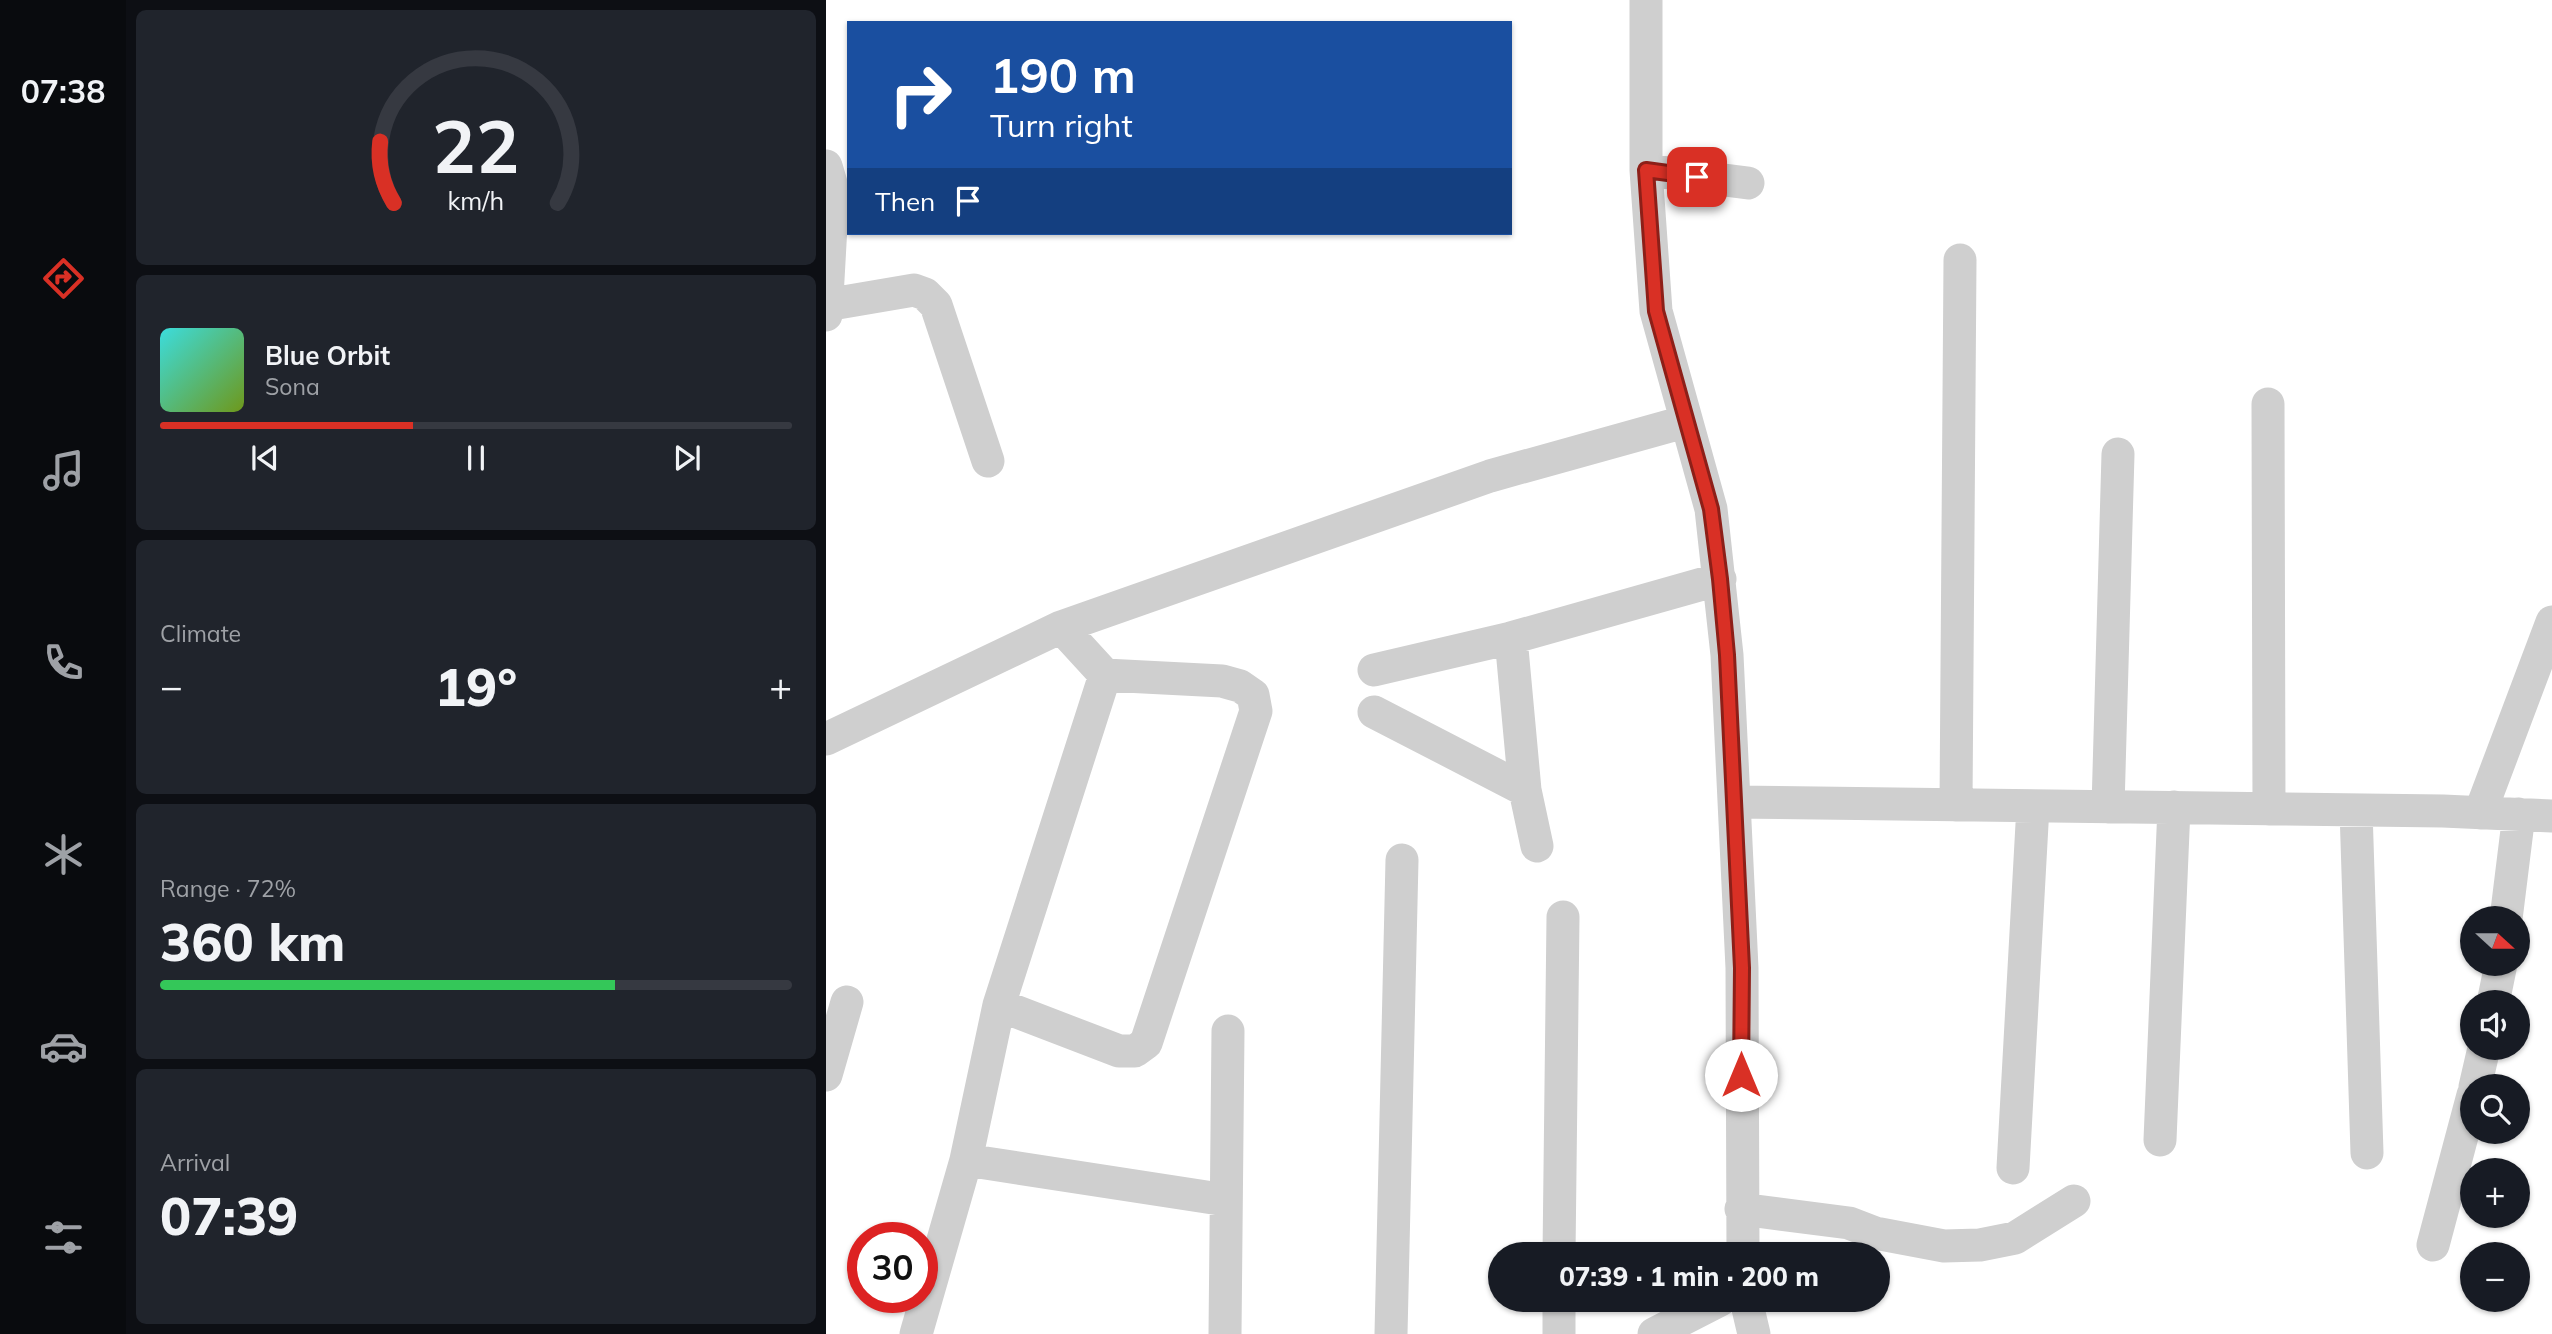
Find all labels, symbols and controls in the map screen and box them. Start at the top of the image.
text: 190 m [990,44,1136,105]
icon: right [875,49,966,140]
text: 07:38 [21,71,105,111]
text: 22 [432,101,520,192]
text: Turn right [990,105,1133,145]
pin [1667,147,1727,207]
icon: arrive [1678,158,1716,196]
icon: arrive [949,182,987,220]
text: km/h [448,185,504,216]
text: Then [875,185,935,218]
icon: directions [39,254,88,303]
text: Blue Orbit [265,339,390,372]
text: Sona [265,372,320,401]
icon: previous [246,439,284,477]
icon: pause [457,439,495,477]
icon: next [668,439,706,477]
icon: music [39,446,88,495]
text: Climate [160,619,241,648]
icon: phone [39,638,88,687]
text: 19° [435,654,517,719]
text: − [160,662,183,710]
text: + [769,662,792,710]
icon: climate [39,830,88,879]
text: Range · 72% [160,874,296,903]
north arrow [2460,906,2530,976]
map controls [2460,906,2530,1312]
text: 360 km [160,909,345,974]
button: sound [2460,990,2530,1060]
icon: car [39,1022,88,1071]
position arrow [1704,1038,1778,1112]
button: search [2460,1074,2530,1144]
text: Arrival [160,1148,230,1177]
button: + [2460,1158,2530,1228]
text: 07:39 [160,1183,298,1248]
icon: filters [39,1213,88,1262]
speed limit sign: 30 [847,1222,938,1313]
button: − [2460,1242,2530,1312]
text: 07:39 · 1 min · 200 m [1559,1260,1819,1293]

